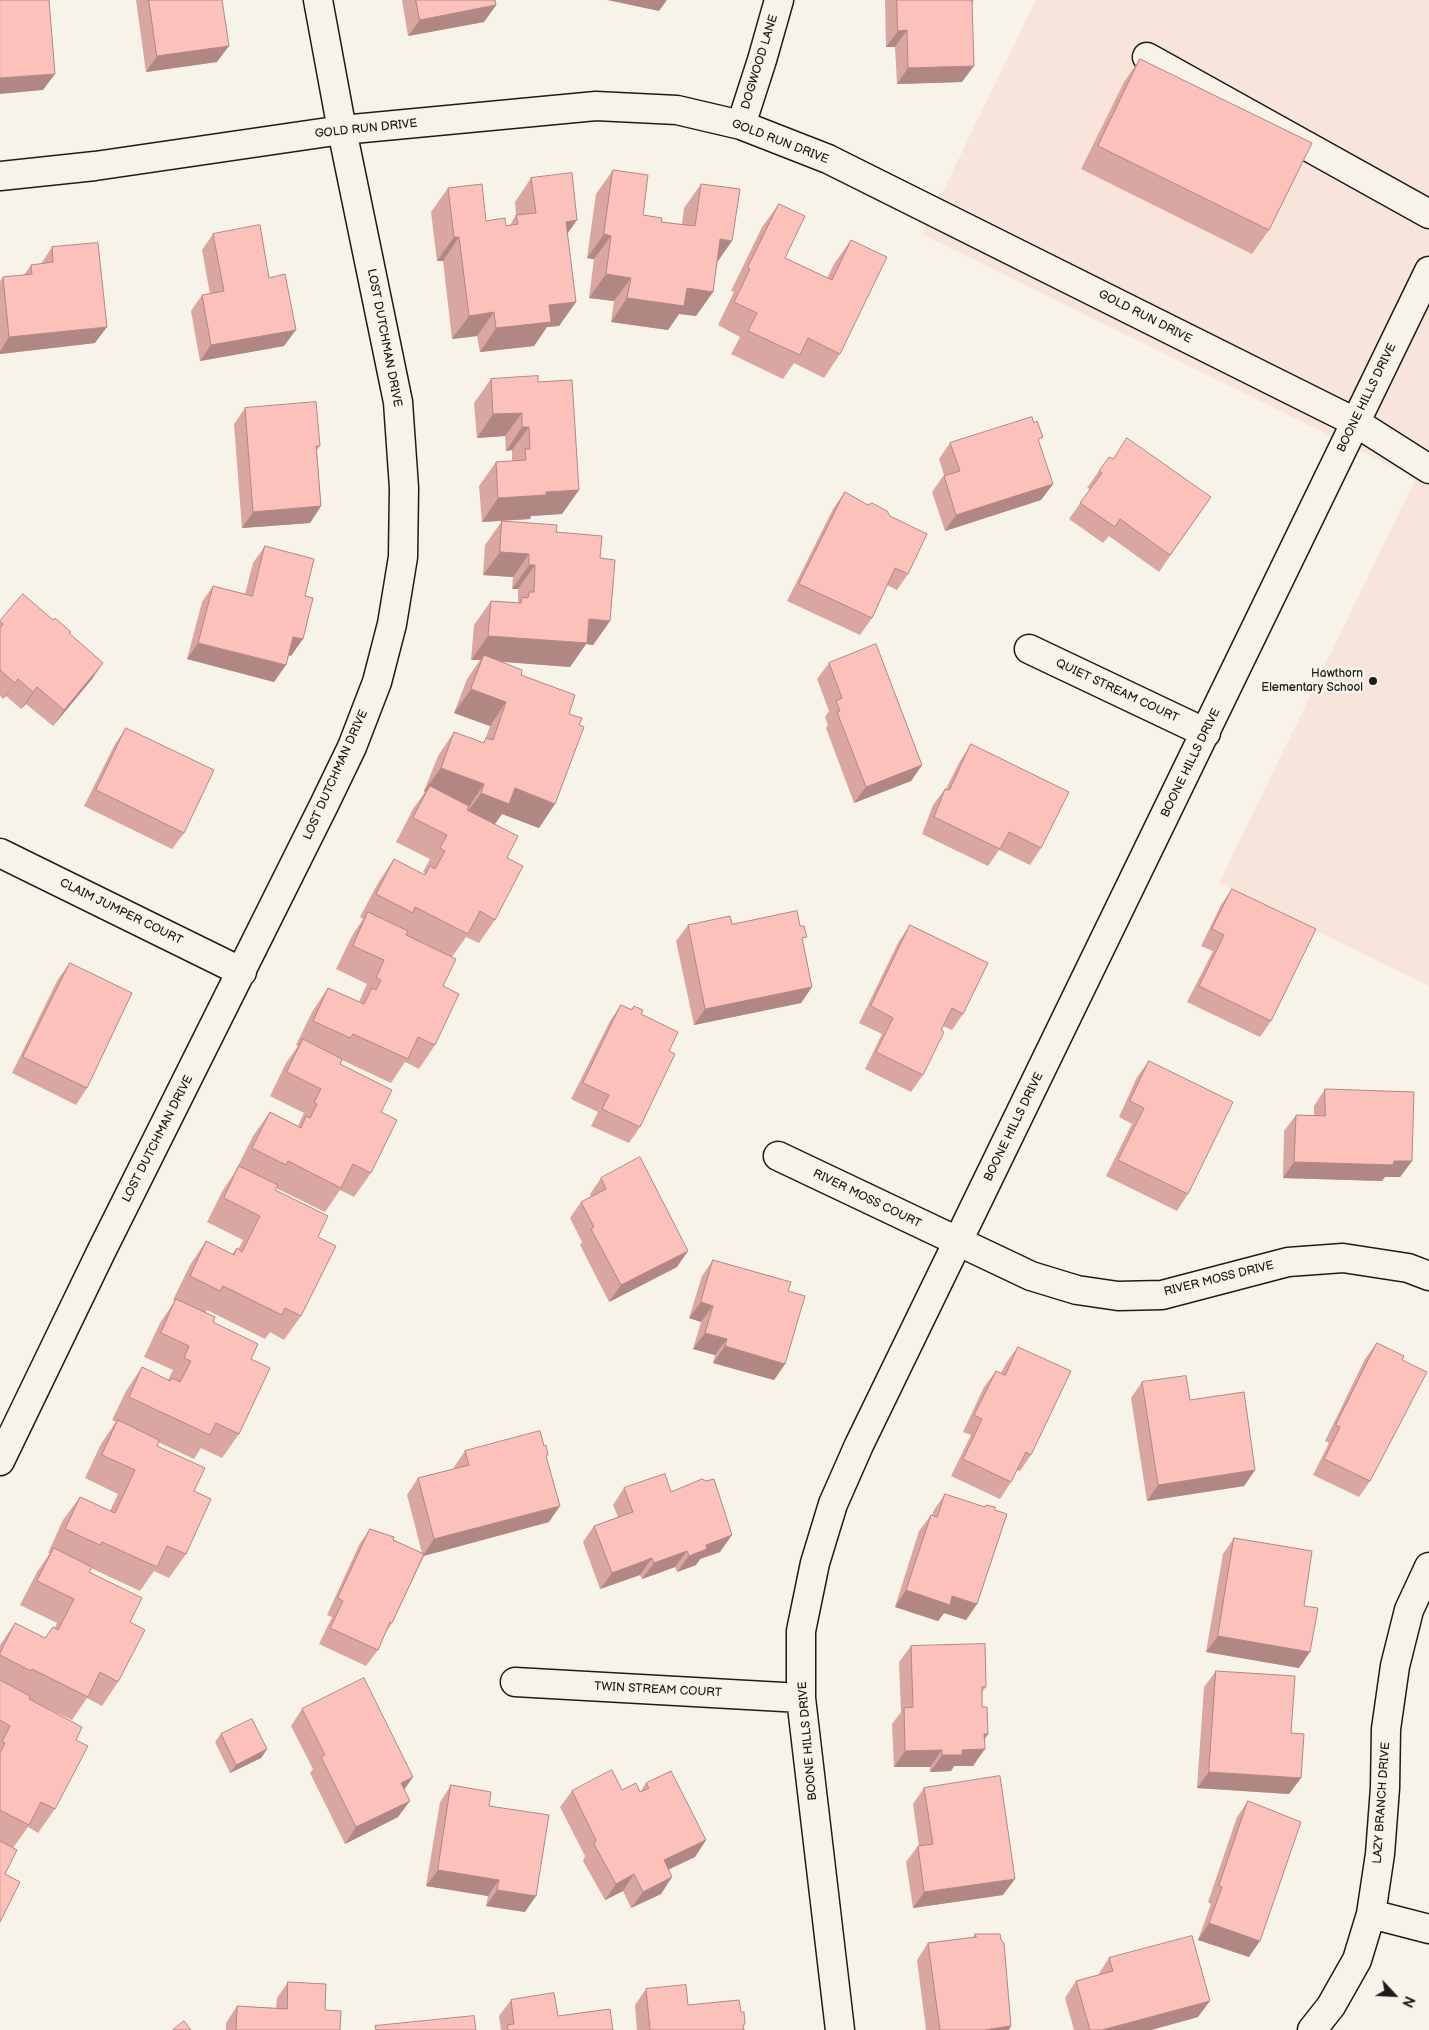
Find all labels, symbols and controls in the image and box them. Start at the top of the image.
street label: DOGWOOD LANE [739,13,781,111]
street label: GOLD RUN DRIVE [314,116,418,142]
street label: GOLD RUN DRIVE [729,117,831,167]
street label: LOST DUTCHMAN DRIVE [364,268,404,408]
street label: GOLD RUN DRIVE [1096,287,1194,347]
street label: BOONE HILLS DRIVE [1334,341,1400,455]
street label: QUIET STREAM COURT [1053,656,1181,726]
place label: Hawthorn Elementary School [1261,667,1363,695]
marker: Hawthorn Elementary School [1367,675,1379,687]
street label: BOONE HILLS DRIVE [1158,706,1224,820]
street label: LOST DUTCHMAN DRIVE [301,708,371,842]
street label: CLAIM JUMPER COURT [57,876,185,948]
street label: BOONE HILLS DRIVE [981,1070,1047,1184]
street label: LOST DUTCHMAN DRIVE [120,1073,196,1205]
street label: RIVER MOSS COURT [810,1166,924,1232]
street label: RIVER MOSS DRIVE [1162,1258,1276,1300]
street label: TWIN STREAM COURT [594,1679,722,1701]
street label: BOONE HILLS DRIVE [796,1681,820,1801]
street label: LAZY BRANCH DRIVE [1371,1742,1393,1864]
north arrow [1369,1970,1419,2020]
text: N [1398,1993,1418,2010]

